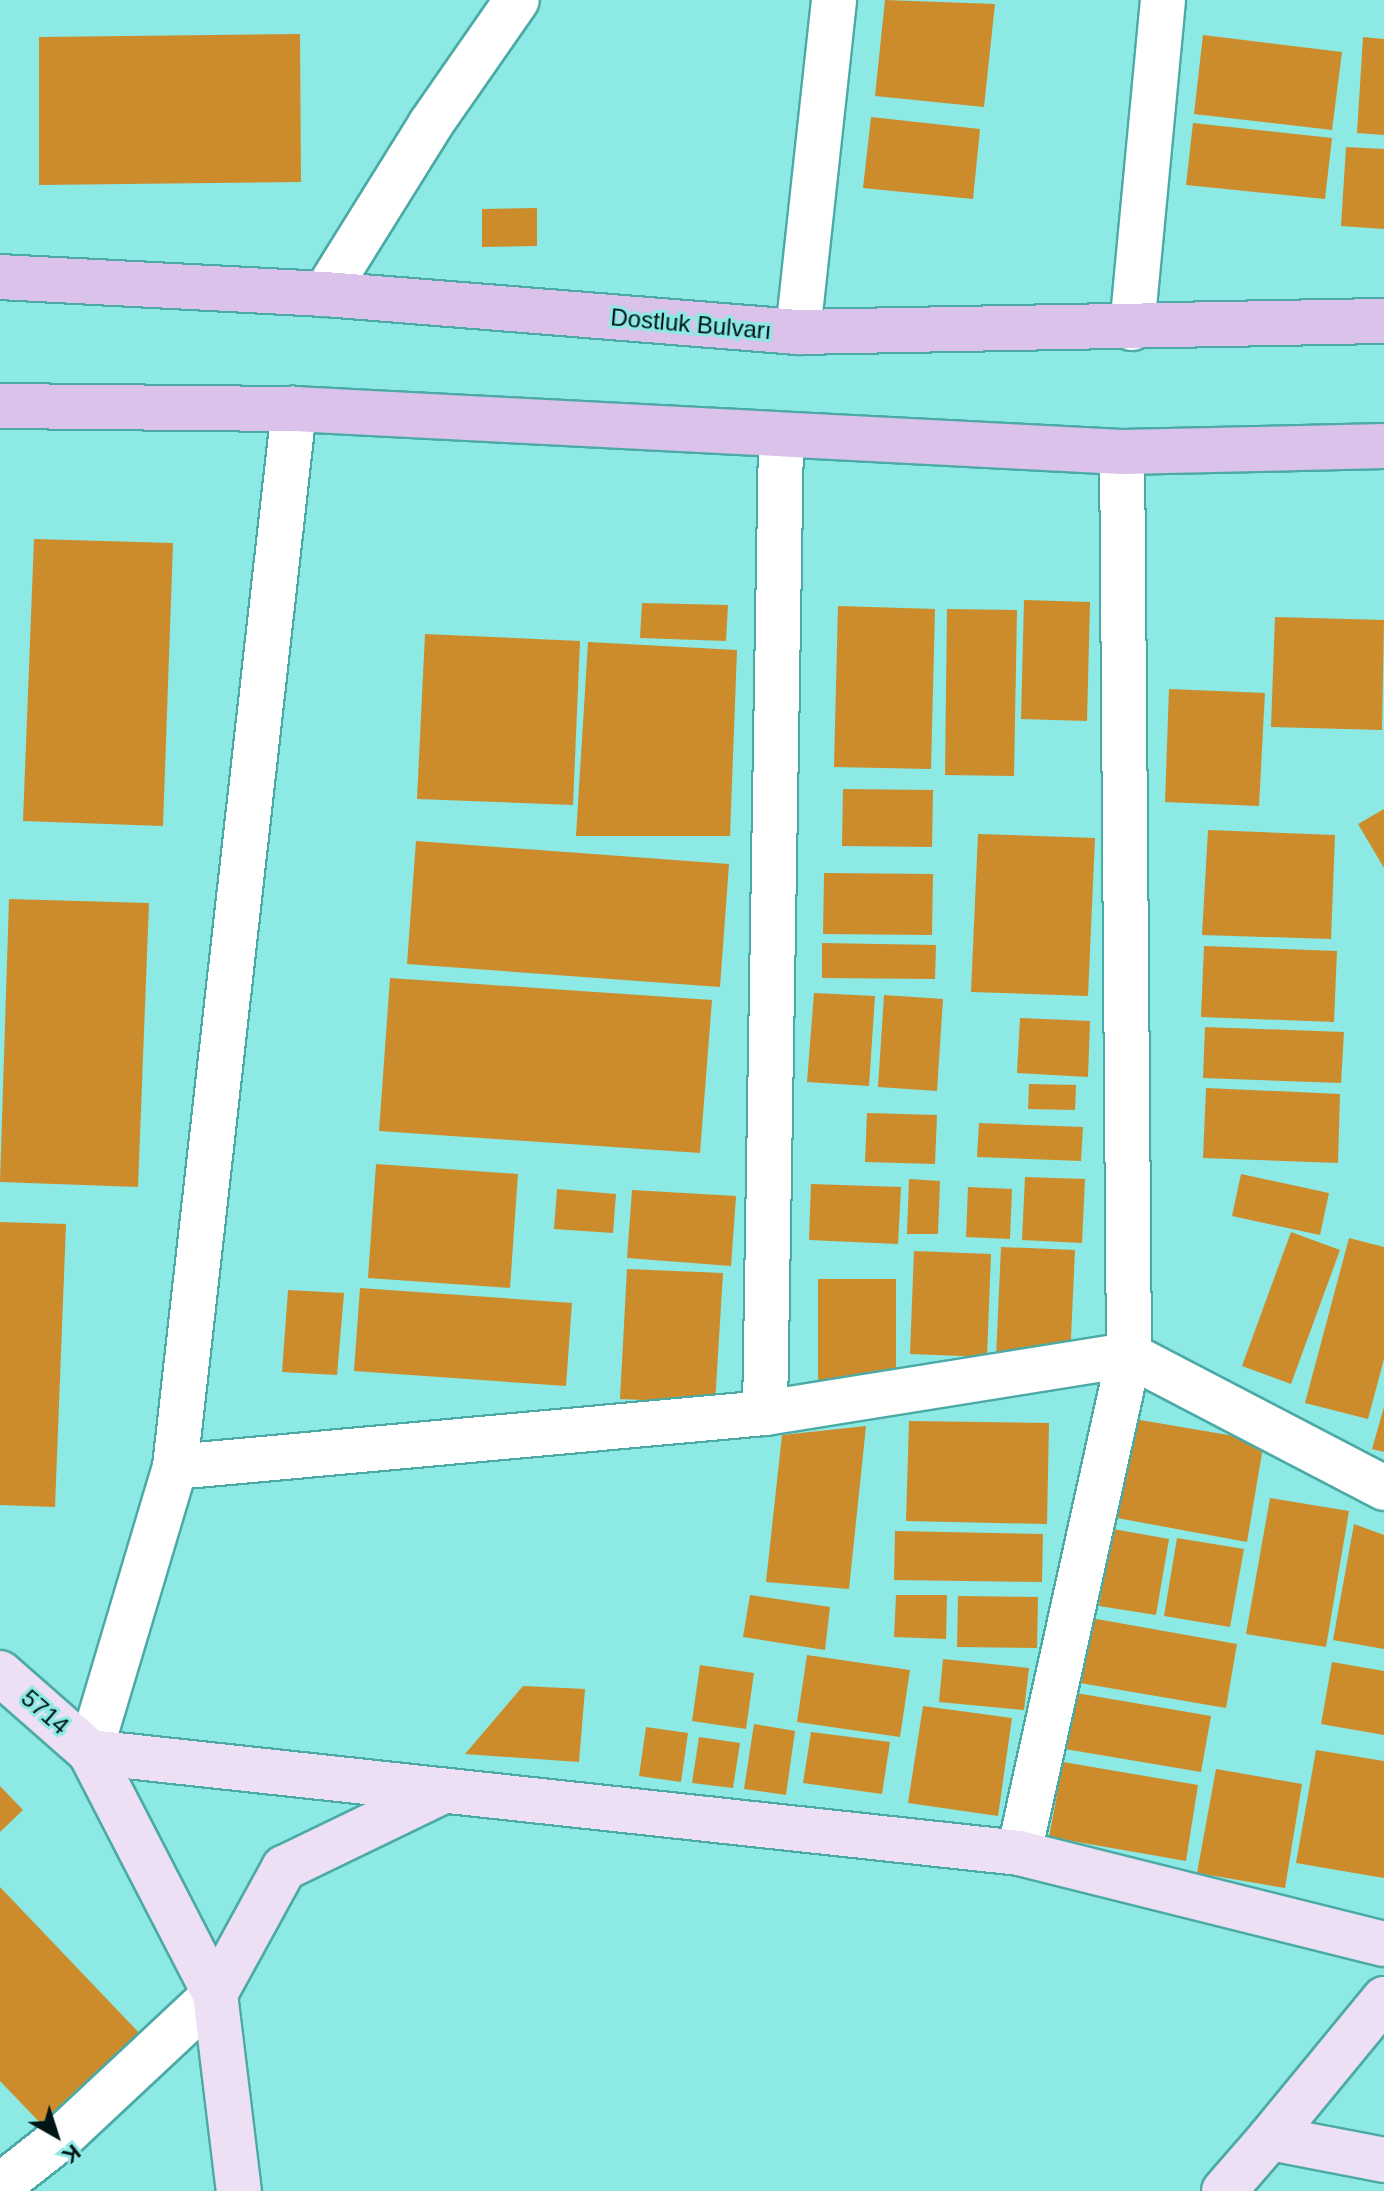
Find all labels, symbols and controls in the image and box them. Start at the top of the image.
street label: Dostluk Bulvarı [609,303,773,345]
street label: 5714 [15,1684,75,1740]
north arrow [16,2095,96,2175]
text: K [57,2139,85,2169]

